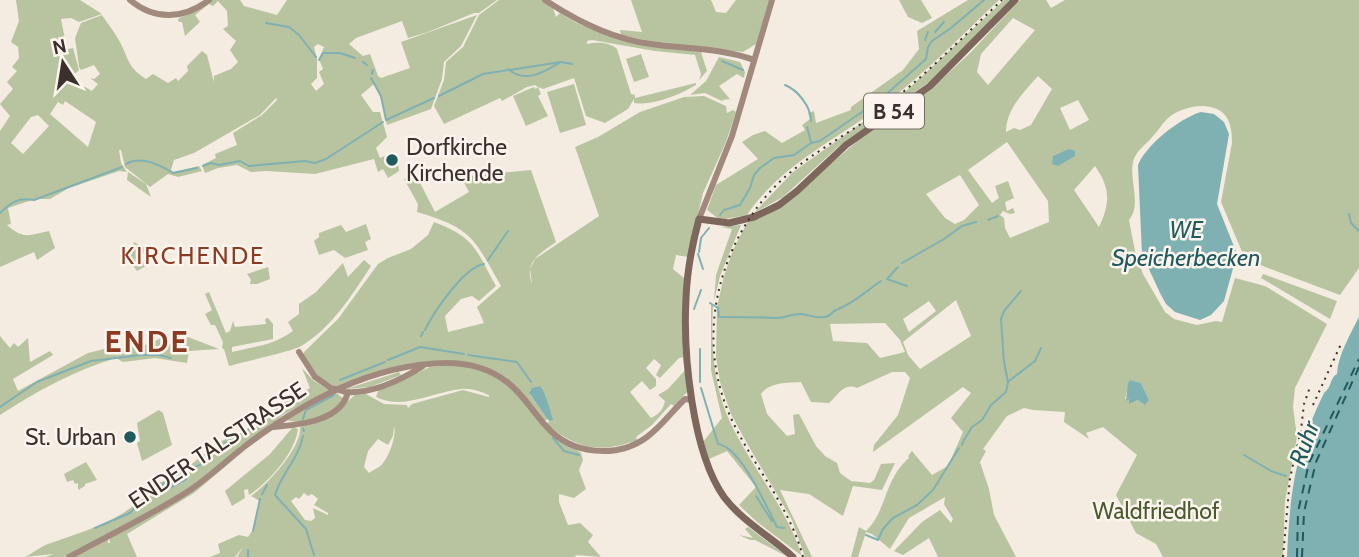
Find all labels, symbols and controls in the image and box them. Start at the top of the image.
north arrow [28,28,98,98]
text: N [51,34,69,60]
road number: B 54 [864,94,924,128]
place label: Dorfkirche Kirchende [406,133,507,187]
marker: Dorfkirche Kirchende [384,152,400,168]
water label: WE Speicherbecken [1112,215,1260,272]
district label: KIRCHENDE [121,241,265,270]
district label: ENDE [105,323,189,360]
street label: ENDER TALSTRASSE [123,375,311,515]
water label: Ruhr [1283,416,1326,469]
place label: St. Urban [25,423,116,451]
marker: St. Urban [122,429,138,445]
park label: Waldfriedhof [1093,497,1220,525]

